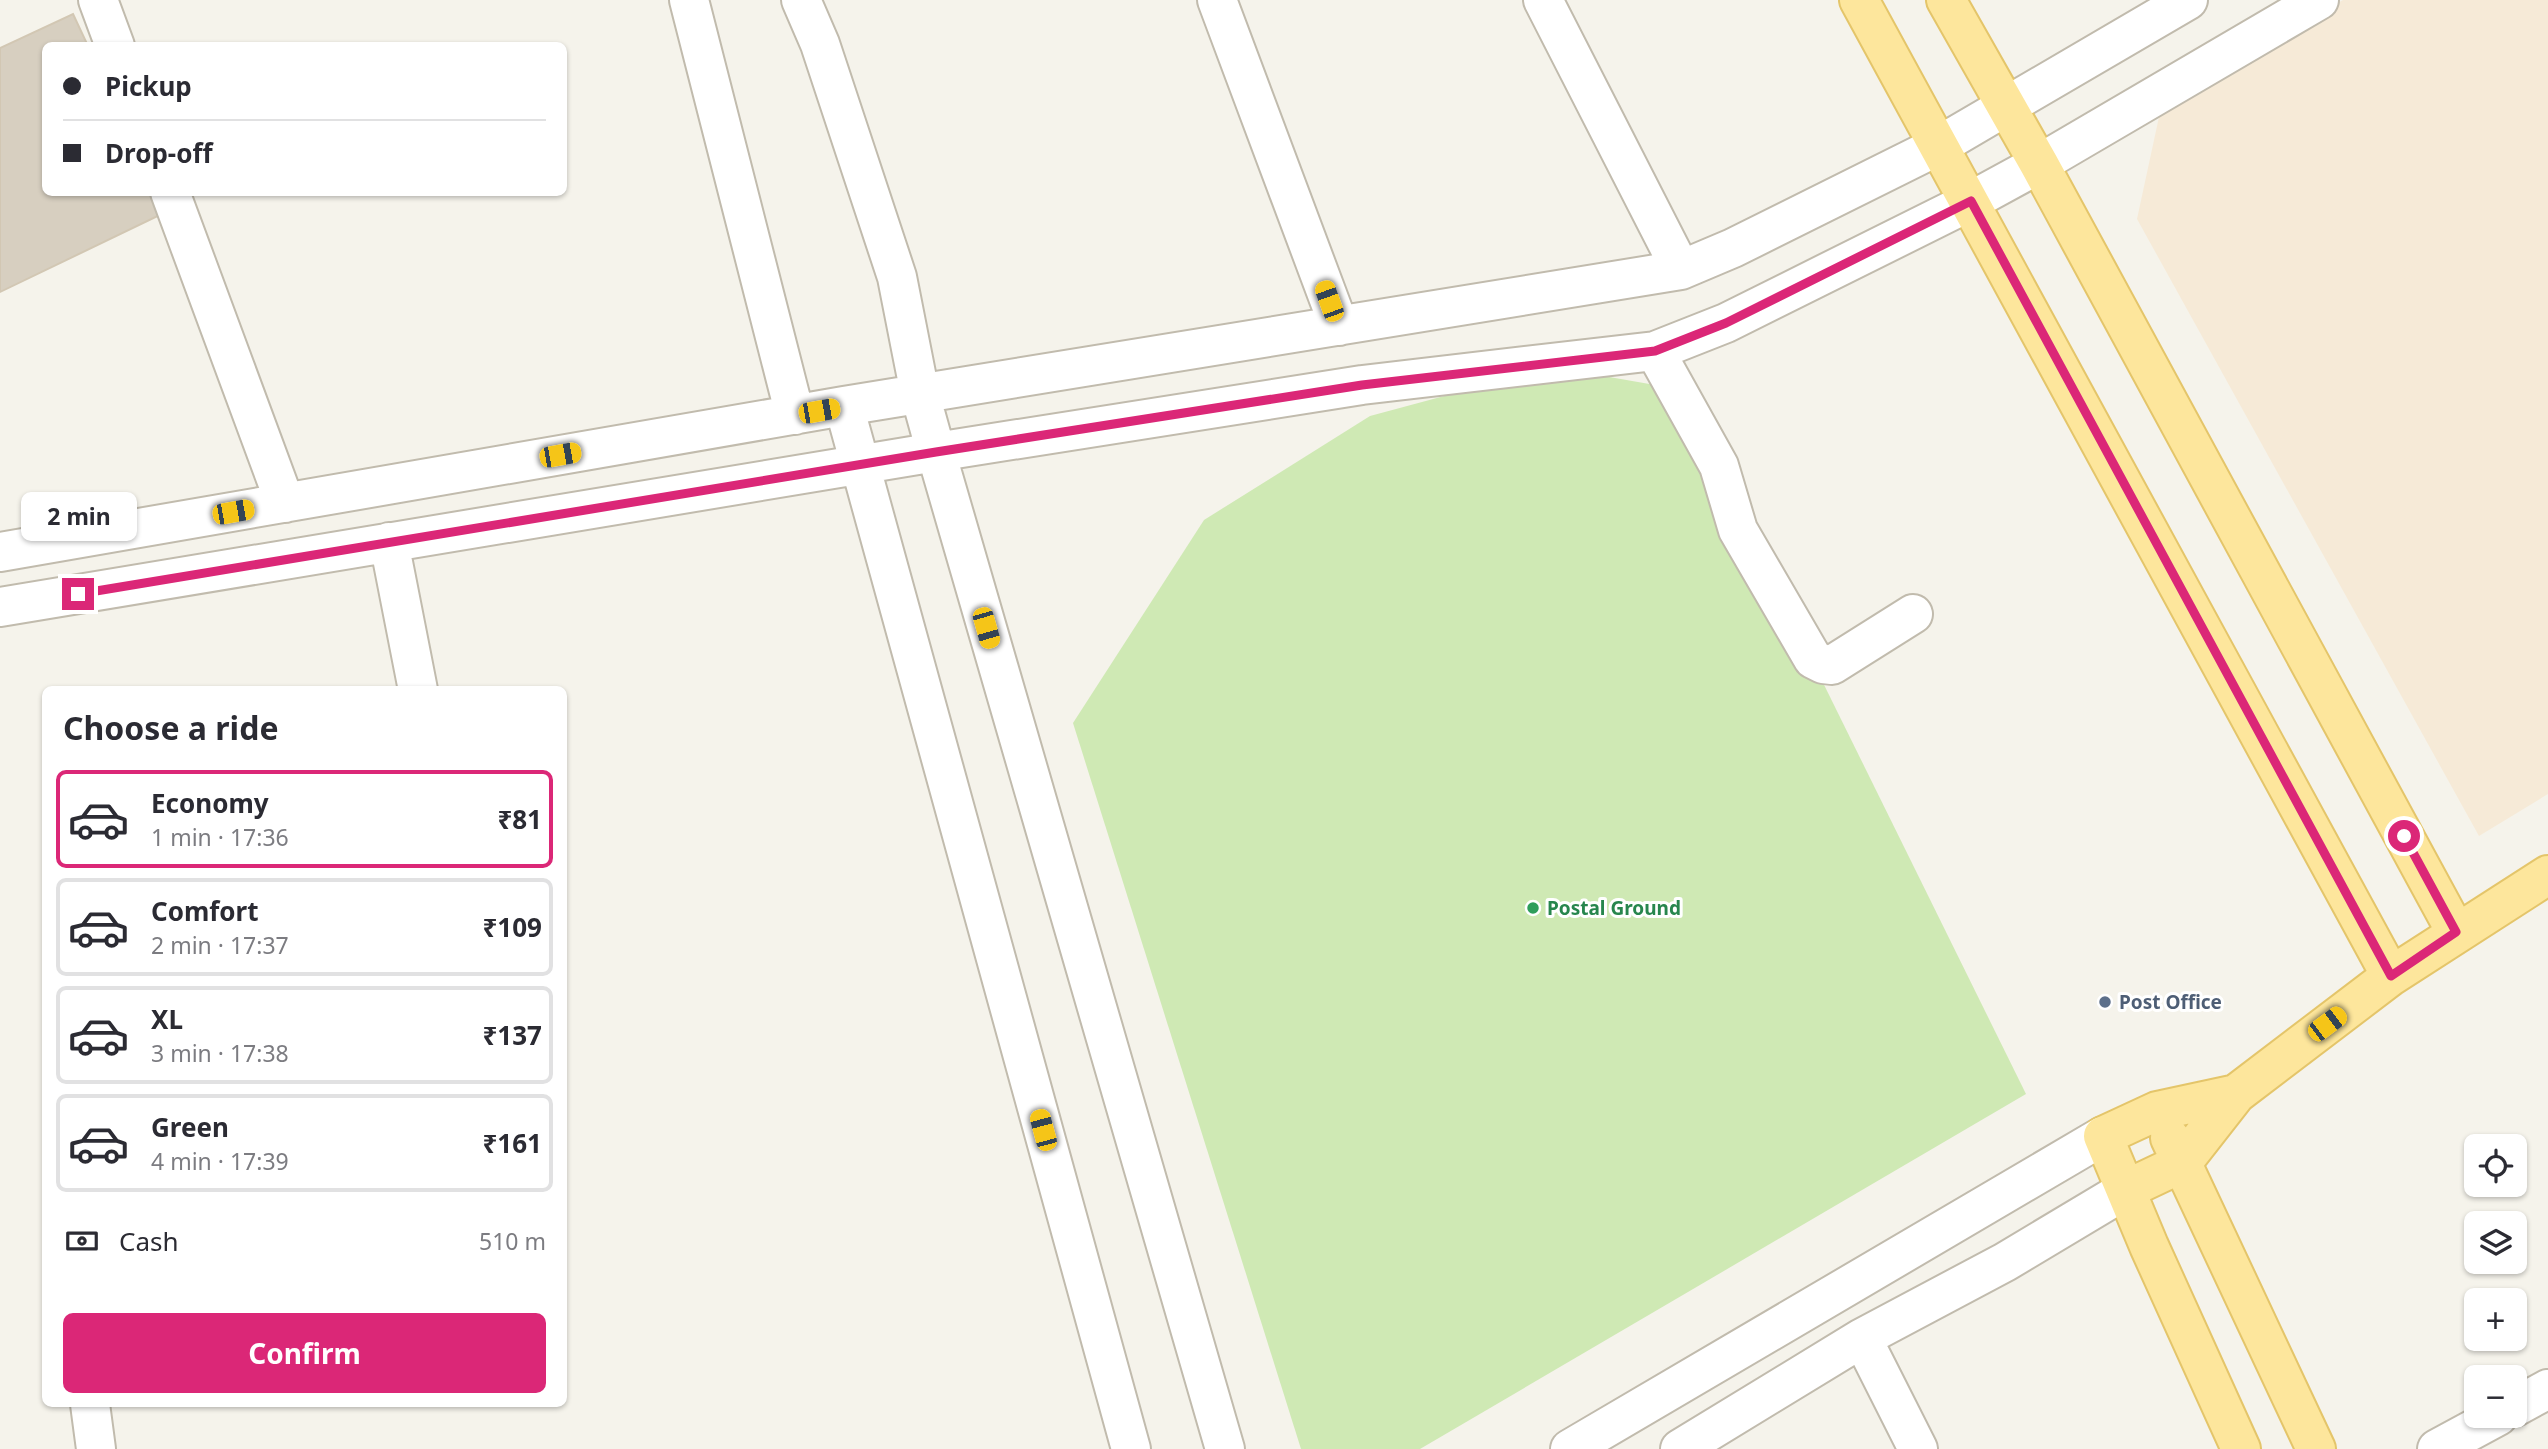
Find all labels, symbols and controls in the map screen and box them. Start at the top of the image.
text: Pickup [105,68,192,104]
text: Drop-off [105,135,212,171]
car [1312,278,1347,324]
car [797,397,842,425]
car [538,441,583,469]
callout: 2 min [20,492,136,542]
car [211,498,256,526]
text: 2 min [47,500,111,532]
route end [62,578,94,610]
car [971,605,1002,651]
text: Choose a ride [63,706,279,749]
text: Economy [151,785,269,821]
icon: car [67,788,130,851]
text: ₹81 [497,801,542,837]
route start [2388,820,2420,852]
text: 1 min · 17:36 [151,821,289,853]
text: Comfort [151,893,259,929]
place label: Postal Ground [1547,895,1681,921]
icon: car [67,896,130,959]
marker: Postal Ground [1525,900,1541,916]
text: ₹109 [483,909,542,945]
text: 2 min · 17:37 [151,929,289,961]
place label: Post Office [2119,989,2222,1015]
marker: Post Office [2097,994,2113,1010]
text: XL [151,1001,183,1037]
car [2304,1003,2351,1045]
icon: car [67,1004,130,1067]
text: ₹137 [483,1017,542,1053]
text: 3 min · 17:38 [151,1037,289,1069]
car [1028,1107,1059,1153]
text: Green [151,1109,229,1145]
icon: car [67,1112,130,1175]
text: ₹161 [483,1125,542,1161]
map controls [2464,1134,2527,1428]
button: locate [2464,1134,2527,1197]
text: 4 min · 17:39 [151,1145,289,1177]
button: layers [2464,1211,2527,1274]
icon: cash [63,1222,101,1260]
text: Cash [119,1223,179,1259]
text: 510 m [479,1225,546,1257]
button: + [2464,1288,2527,1351]
button: Confirm [63,1313,546,1393]
button: − [2464,1365,2527,1428]

